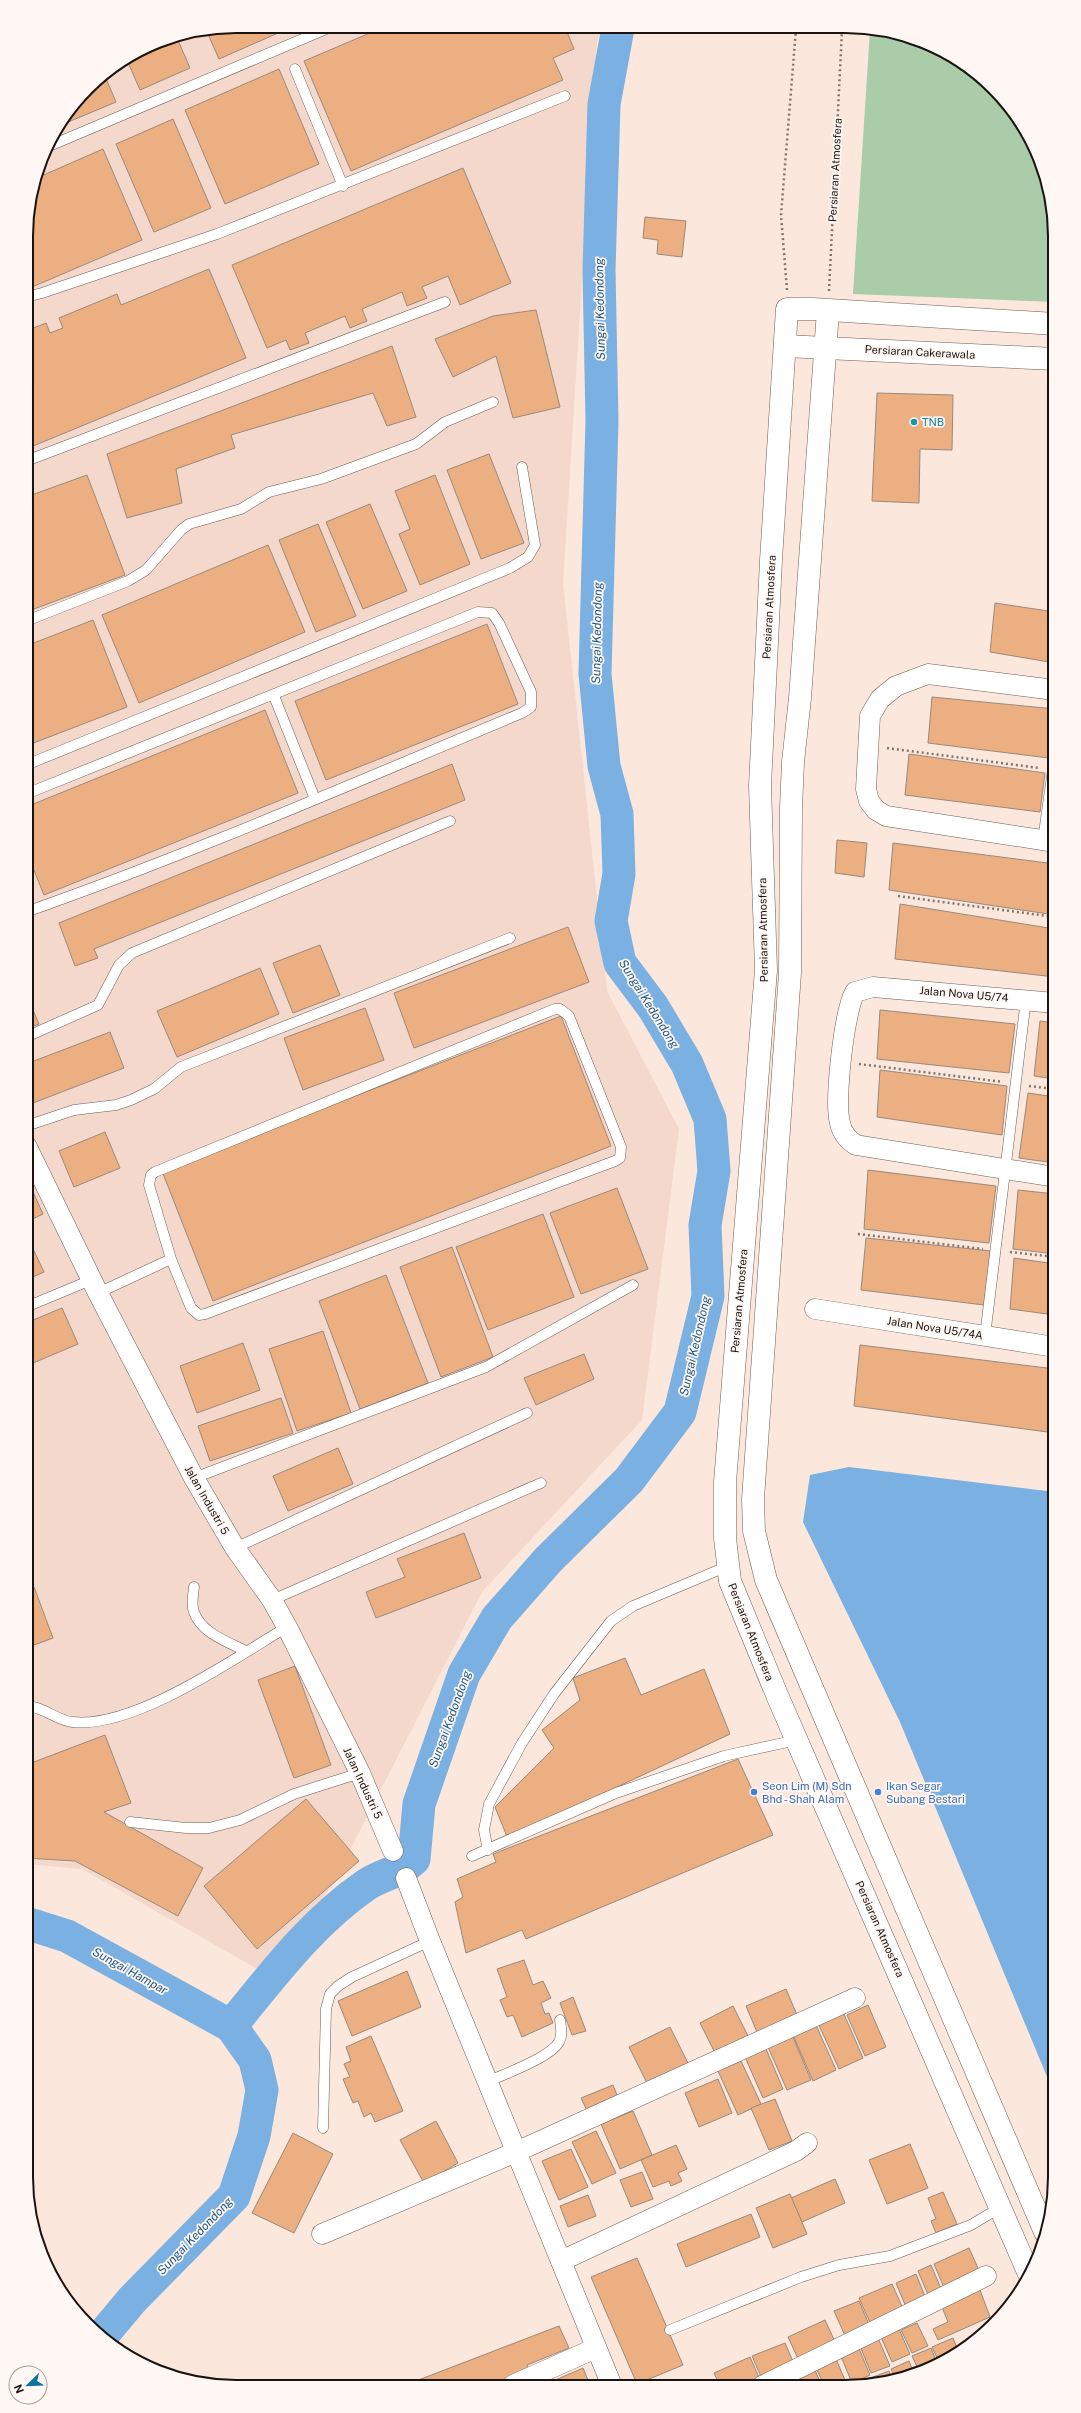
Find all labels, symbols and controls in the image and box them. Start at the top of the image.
street label: Persiaran Atmosfera [826,118,844,222]
water label: Sungai Kedondong [592,257,608,360]
street label: Persiaran Cakerawala [864,343,976,361]
place label: TNB [922,416,944,428]
marker: TNB [909,417,919,427]
street label: Persiaran Atmosfera [760,555,778,659]
water label: Sungai Kedondong [589,581,605,684]
street label: Persiaran Atmosfera [756,878,770,982]
water label: Sungai Kedondong [616,957,682,1052]
street label: Jalan Nova U5/74 [919,984,1009,1004]
street label: Persiaran Atmosfera [728,1248,750,1354]
water label: Sungai Kedondong [677,1294,713,1397]
street label: Jalan Nova U5/74A [886,1314,984,1342]
street label: Jalan Industri 5 [182,1463,232,1537]
street label: Persiaran Atmosfera [726,1581,776,1683]
water label: Sungai Kedondong [426,1668,474,1769]
street label: Jalan Industri 5 [341,1745,385,1821]
place label: Seon Lim (M) Sdn Bhd - Shah Alam [762,1780,852,1805]
place label: Ikan Segar Subang Bestari [886,1780,965,1805]
marker: Seon Lim (M) Sdn Bhd - Shah Alam [749,1787,759,1797]
marker: Ikan Segar Subang Bestari [873,1787,883,1797]
street label: Persiaran Atmosfera [853,1879,907,1979]
water label: Sungai Hampar [90,1945,170,1998]
water label: Sungai Kedondong [155,2194,236,2278]
north arrow [8,2365,48,2405]
text: N [12,2383,26,2395]

